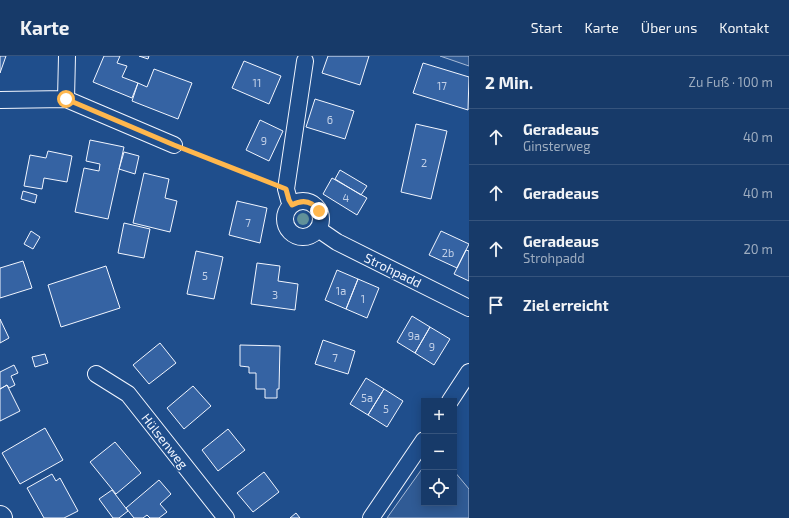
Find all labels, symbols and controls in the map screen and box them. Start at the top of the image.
text: Karte [20,16,70,39]
text: Start [531,19,562,36]
text: Karte [584,19,619,36]
text: Über uns [641,19,697,36]
text: Kontakt [719,19,769,36]
text: 2 Min. [485,72,533,92]
text: Zu Fuß · 100 m [689,74,773,90]
house number: 11 [253,76,261,89]
house number: 17 [437,79,447,92]
route start [57,90,75,108]
house number: 6 [327,113,333,126]
text: Geradeaus [523,120,599,138]
icon: ahead [485,126,507,148]
text: 40 m [743,129,773,145]
house number: 9 [261,134,267,147]
text: Ginsterweg [523,138,591,154]
house number: 2 [421,156,427,169]
icon: ahead [485,182,507,204]
text: Geradeaus [523,184,599,202]
text: 40 m [743,185,773,201]
house number: 4 [343,191,350,204]
route end [310,202,328,220]
house number: 7 [245,216,251,229]
text: Geradeaus [523,232,599,250]
icon: ahead [485,238,507,260]
text: 20 m [744,241,773,257]
house number: 2b [442,246,454,259]
street label: Strohpadd [362,249,424,291]
text: Strohpadd [523,250,585,266]
house number: 5 [202,269,208,282]
house number: 1a [336,284,346,297]
house number: 3 [272,288,278,301]
house number: 1 [361,292,365,305]
icon: arrive [485,294,507,316]
text: Ziel erreicht [523,296,609,314]
house number: 9a [408,329,420,342]
house number: 9 [429,340,435,353]
house number: 7 [332,351,338,364]
house number: 5a [361,391,373,404]
map controls [421,398,457,506]
button: + [421,398,457,434]
house number: 5 [383,402,389,415]
street label: Hülsenweg [138,410,192,472]
button: − [421,434,457,470]
button: locate [421,470,457,506]

